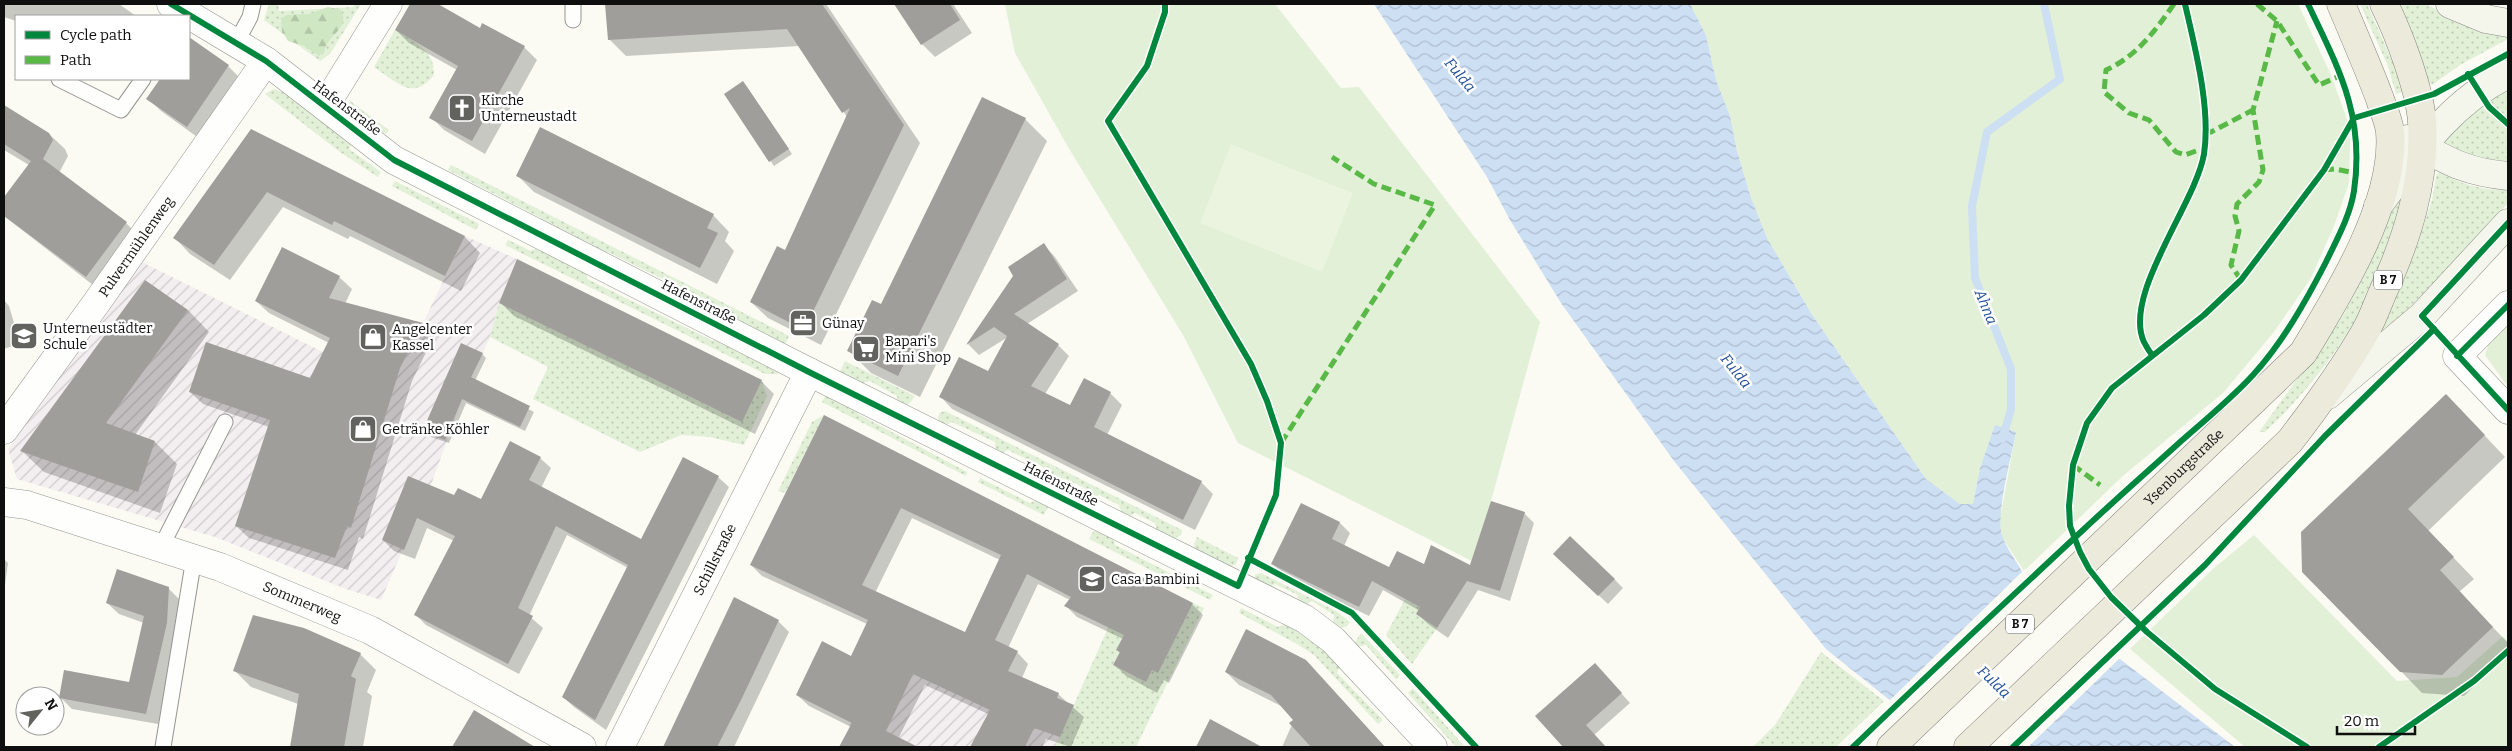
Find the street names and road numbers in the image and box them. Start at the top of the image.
street label: Hafenstraße [309,77,385,139]
street label: Pulvermühlenweg [95,193,177,300]
road number: B 7 [2374,270,2402,290]
street label: Hafenstraße [659,276,739,328]
street label: Ysenburgstraße [2140,425,2227,509]
street label: Hafenstraße [1021,458,1101,510]
street label: Schillstraße [689,521,740,598]
street label: Sommerweg [260,578,344,626]
road number: B 7 [2006,614,2034,634]

